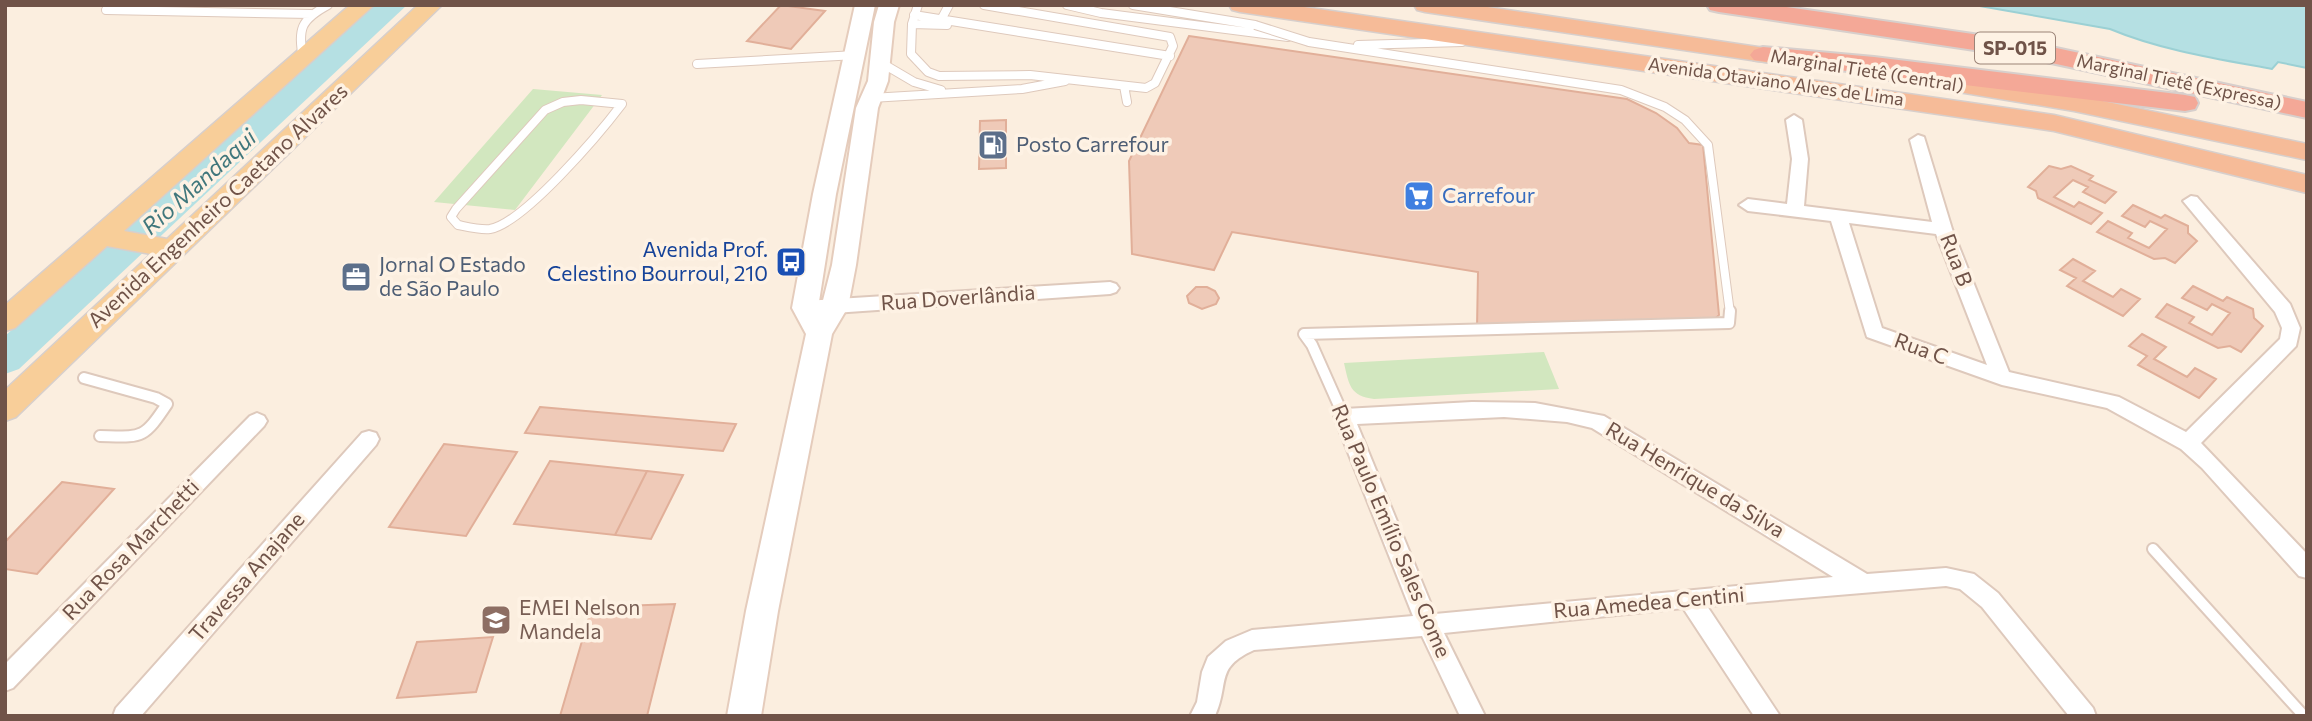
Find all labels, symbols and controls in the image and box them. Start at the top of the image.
road number: SP-015 [1975,32,2055,64]
street label: Marginal Tietê (Central) [1769,44,1965,96]
street label: Marginal Tietê (Expressa) [2075,49,2283,113]
street label: Avenida Otaviano Alves de Lima [1647,52,1905,110]
street label: Avenida Engenheiro Caetano Alvares [82,78,352,332]
water label: Rio Mandaqui [135,122,262,240]
fuel station icon: Posto Carrefour [976,128,1010,162]
place label: Posto Carrefour [1016,131,1169,156]
supermarket icon: Carrefour [1402,179,1436,213]
place label: Carrefour [1442,182,1535,207]
street label: Rua B [1936,230,1979,289]
place label: Avenida Prof. Celestino Bourroul, 210 [547,236,768,285]
bus stop icon: Avenida Prof. Celestino Bourroul, 210 [774,245,808,279]
place label: Jornal O Estado de São Paulo [379,251,526,300]
office icon: Jornal O Estado de São Paulo [339,260,373,294]
street label: Rua Doverlândia [880,279,1036,314]
street label: Rua C [1891,326,1952,369]
street label: Rua Paulo Emílio Sales Gome [1328,400,1457,661]
street label: Rua Henrique da Silva [1602,415,1790,542]
street label: Rua Rosa Marchetti [56,473,203,624]
street label: Travessa Anajane [183,506,309,646]
street label: Rua Amedea Centini [1552,581,1745,622]
place label: EMEI Nelson Mandela [519,594,640,643]
school or university icon: EMEI Nelson Mandela [479,603,513,637]

